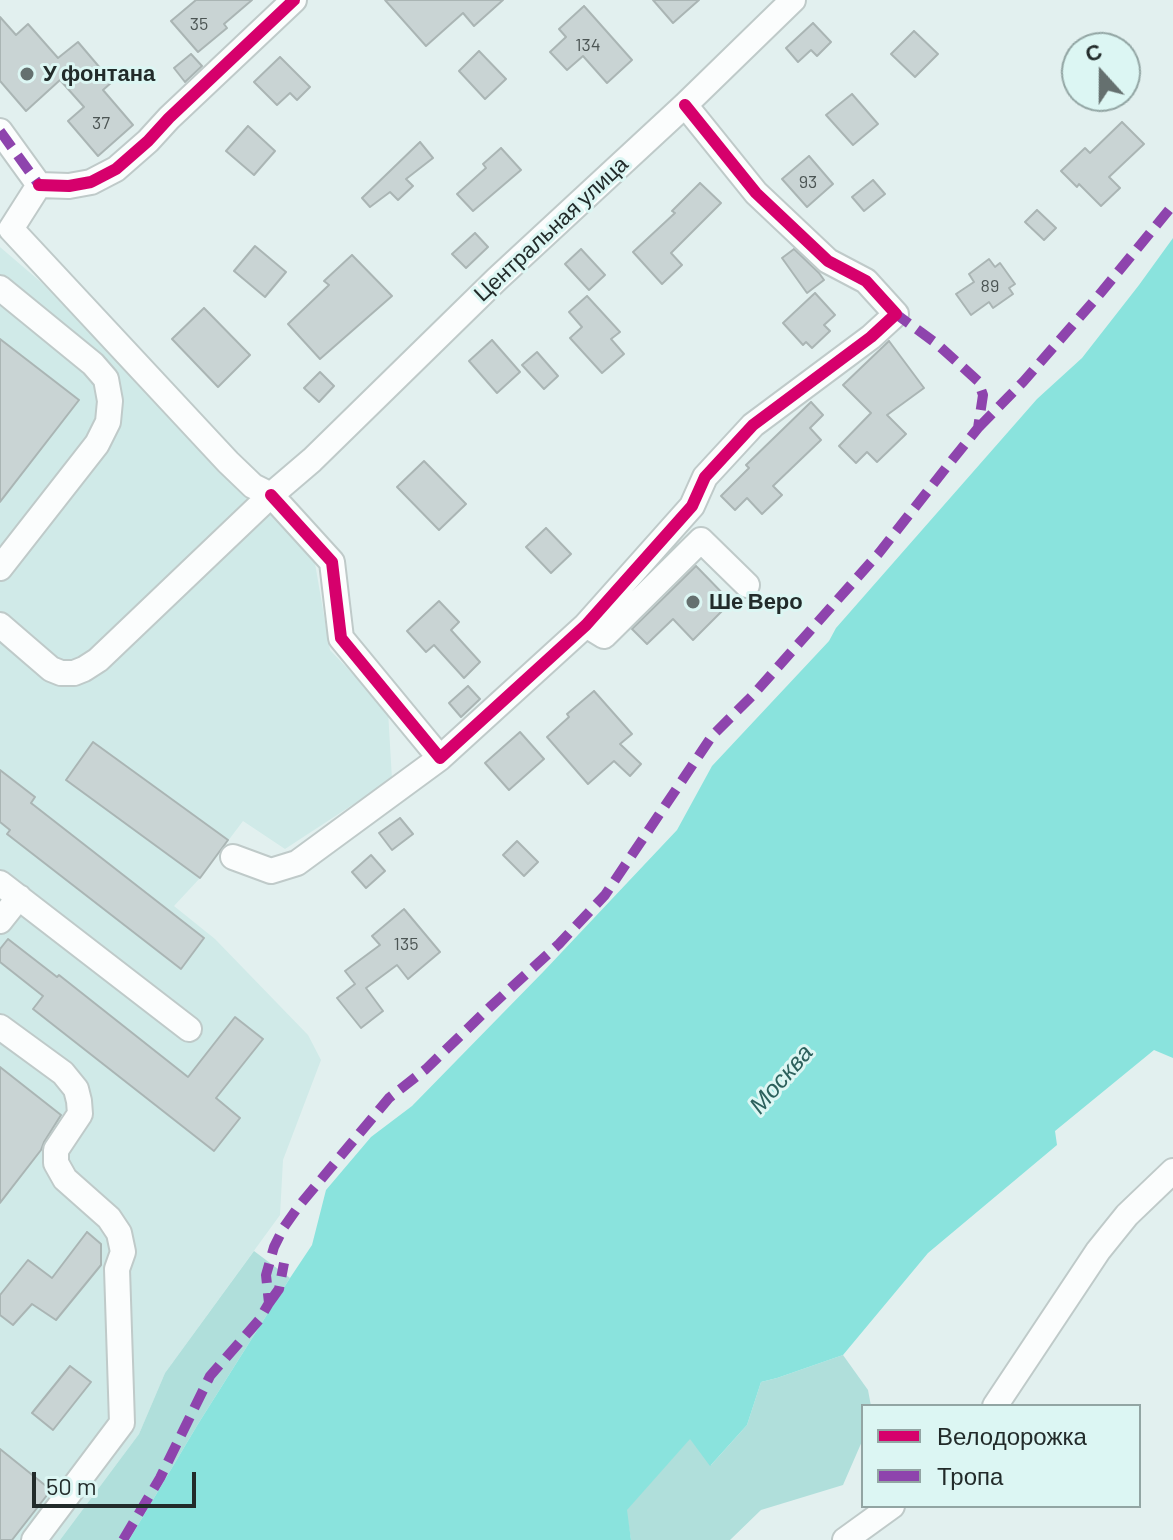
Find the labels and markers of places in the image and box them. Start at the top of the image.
place label: У фонтана [43,61,155,87]
marker: У фонтана [18,65,36,83]
place label: Ше Веро [709,589,803,615]
marker: Ше Веро [684,593,702,611]

